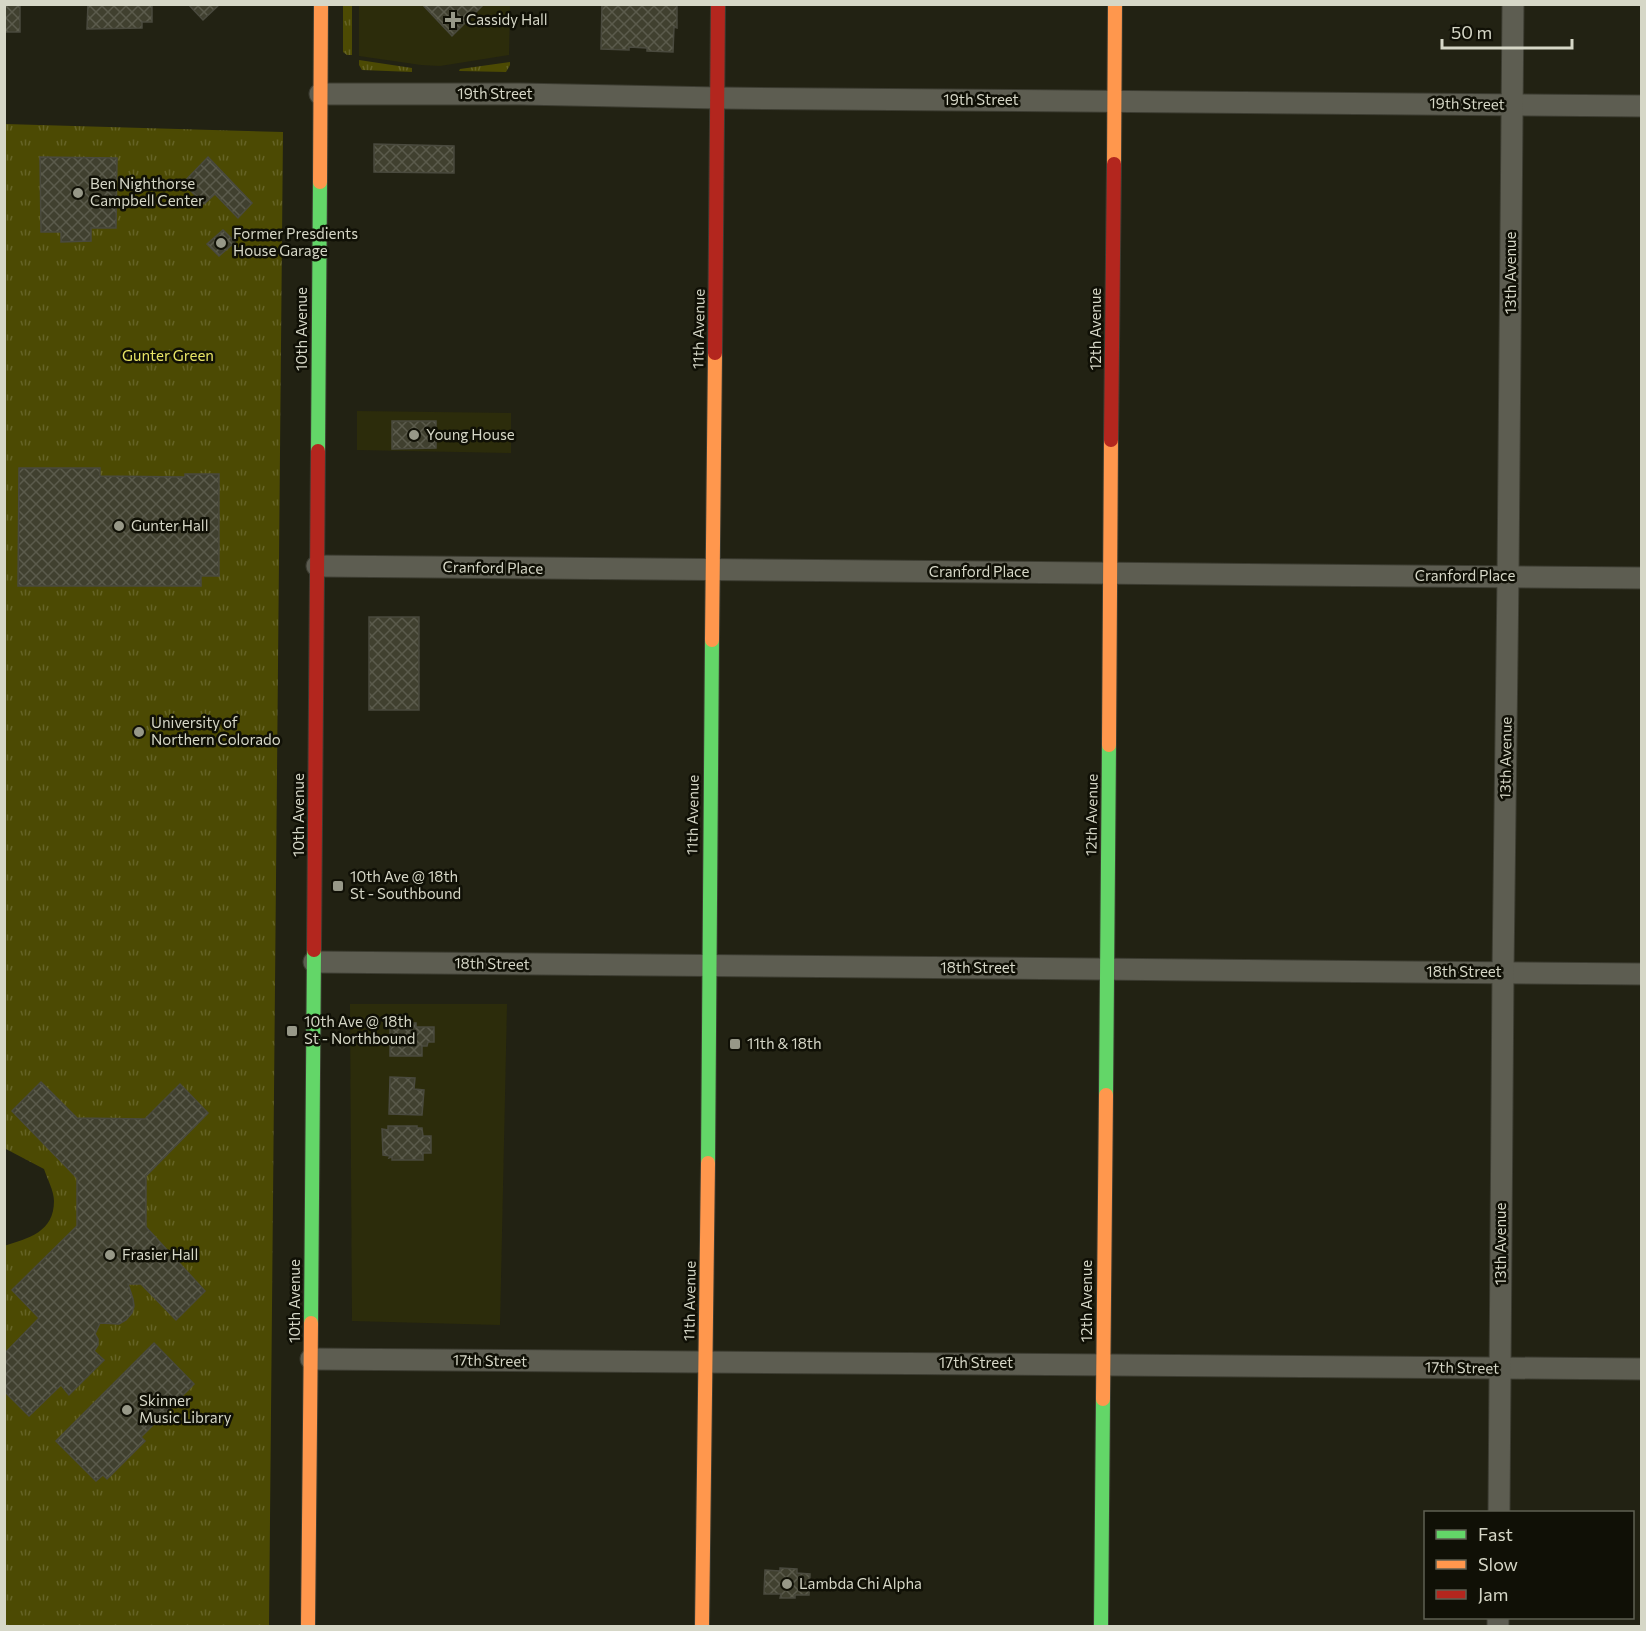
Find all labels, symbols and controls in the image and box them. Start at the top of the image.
place label: Cassidy Hall [466,10,548,28]
marker: Cassidy Hall [444,11,462,29]
scale bar [1442,12,1572,50]
text: 50 m [1451,21,1492,43]
street label: 19th Street [457,84,533,102]
street label: 19th Street [943,90,1019,108]
street label: 19th Street [1429,93,1505,113]
place label: Ben Nighthorse Campbell Center [90,174,204,209]
marker: Ben Nighthorse Campbell Center [71,186,85,200]
place label: Former Presdients House Garage [233,224,358,259]
street label: 13th Avenue [1501,232,1519,314]
marker: Former Presdients House Garage [214,236,228,250]
street label: 10th Avenue [292,287,310,371]
street label: 12th Avenue [1086,288,1104,370]
street label: 11th Avenue [688,289,708,369]
park label: Gunter Green [122,346,214,364]
place label: Young House [426,425,515,443]
marker: Young House [407,428,421,442]
place label: Gunter Hall [131,516,209,534]
marker: Gunter Hall [112,519,126,533]
street label: Cranford Place [442,557,544,577]
street label: Cranford Place [929,562,1029,580]
street label: Cranford Place [1415,566,1515,584]
place label: University of Northern Colorado [151,713,281,748]
street label: 13th Avenue [1495,716,1515,799]
marker: University of Northern Colorado [132,725,146,739]
street label: 10th Avenue [289,773,307,857]
street label: 12th Avenue [1081,774,1101,856]
street label: 11th Avenue [682,775,702,855]
place label: 10th Ave @ 18th St - Southbound [350,867,461,902]
marker: 10th Ave @ 18th St - Southbound [331,879,345,893]
street label: 18th Street [454,953,530,973]
street label: 18th Street [940,958,1016,976]
street label: 18th Street [1426,962,1502,980]
place label: 10th Ave @ 18th St - Northbound [304,1012,415,1047]
marker: 10th Ave @ 18th St - Northbound [285,1024,299,1038]
place label: 11th & 18th [747,1034,822,1052]
marker: 11th & 18th [728,1037,742,1051]
street label: 13th Avenue [1491,1203,1509,1285]
place label: Frasier Hall [122,1245,198,1263]
marker: Frasier Hall [103,1248,117,1262]
street label: 10th Avenue [285,1259,303,1343]
street label: 12th Avenue [1077,1260,1095,1342]
street label: 11th Avenue [679,1261,699,1341]
street label: 17th Street [453,1350,527,1370]
street label: 17th Street [939,1353,1013,1371]
street label: 17th Street [1425,1357,1499,1377]
place label: Skinner Music Library [139,1391,232,1426]
marker: Skinner Music Library [120,1403,134,1417]
legend [1424,1511,1634,1619]
text: Fast [1478,1523,1513,1545]
text: Slow [1478,1553,1518,1575]
place label: Lambda Chi Alpha [799,1574,922,1592]
marker: Lambda Chi Alpha [780,1577,794,1591]
text: Jam [1478,1583,1508,1605]

